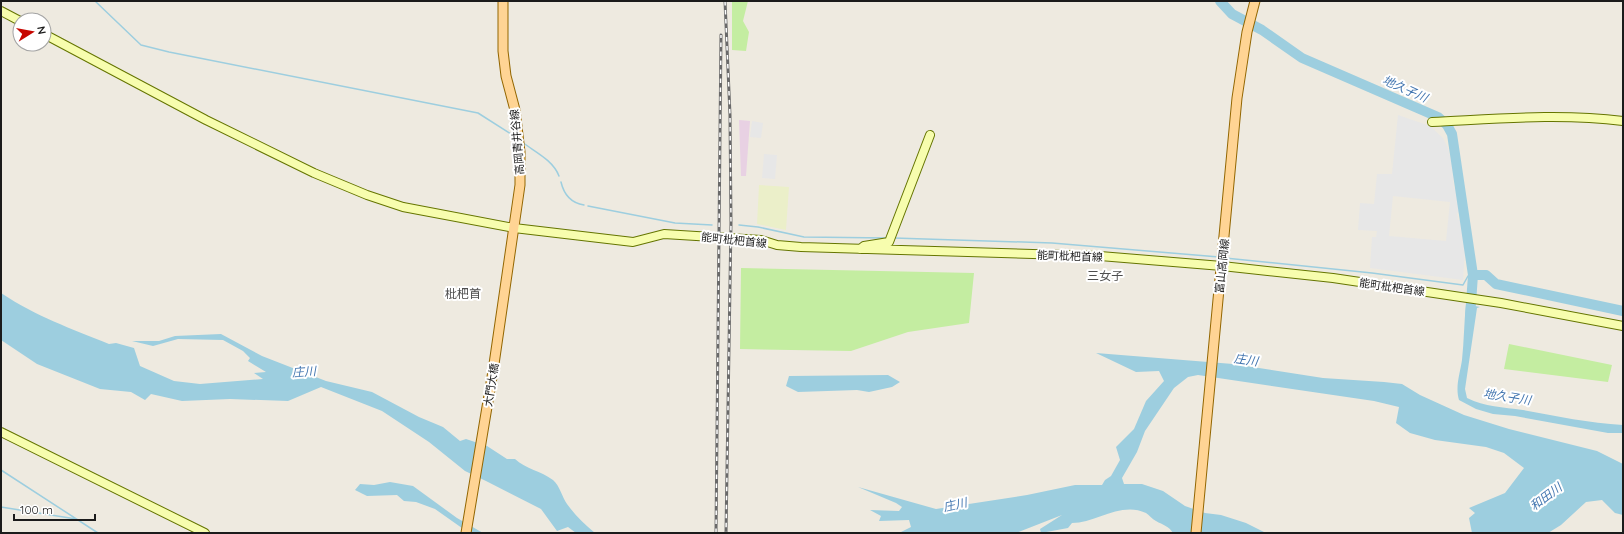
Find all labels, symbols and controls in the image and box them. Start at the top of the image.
north arrow [12,12,52,52]
text: N [34,25,49,35]
water label: 地久子川 [1380,72,1432,106]
street label: 高岡青井谷線 [507,109,527,175]
street label: 能町枇杷首線 [700,230,768,250]
street label: 富山高岡線 [1212,238,1232,294]
street label: 能町枇杷首線 [1037,248,1103,264]
district label: 三女子 [1087,268,1123,283]
street label: 能町枇杷首線 [1358,275,1426,299]
district label: 枇杷首 [445,286,481,301]
water label: 庄川 [1233,350,1261,369]
street label: 大門大橋 [481,362,501,408]
water label: 庄川 [291,363,318,380]
water label: 地久子川 [1482,385,1534,408]
water label: 和田川 [1527,479,1566,513]
water label: 庄川 [942,494,970,515]
scale bar [14,496,95,522]
text: 100 m [20,502,53,517]

